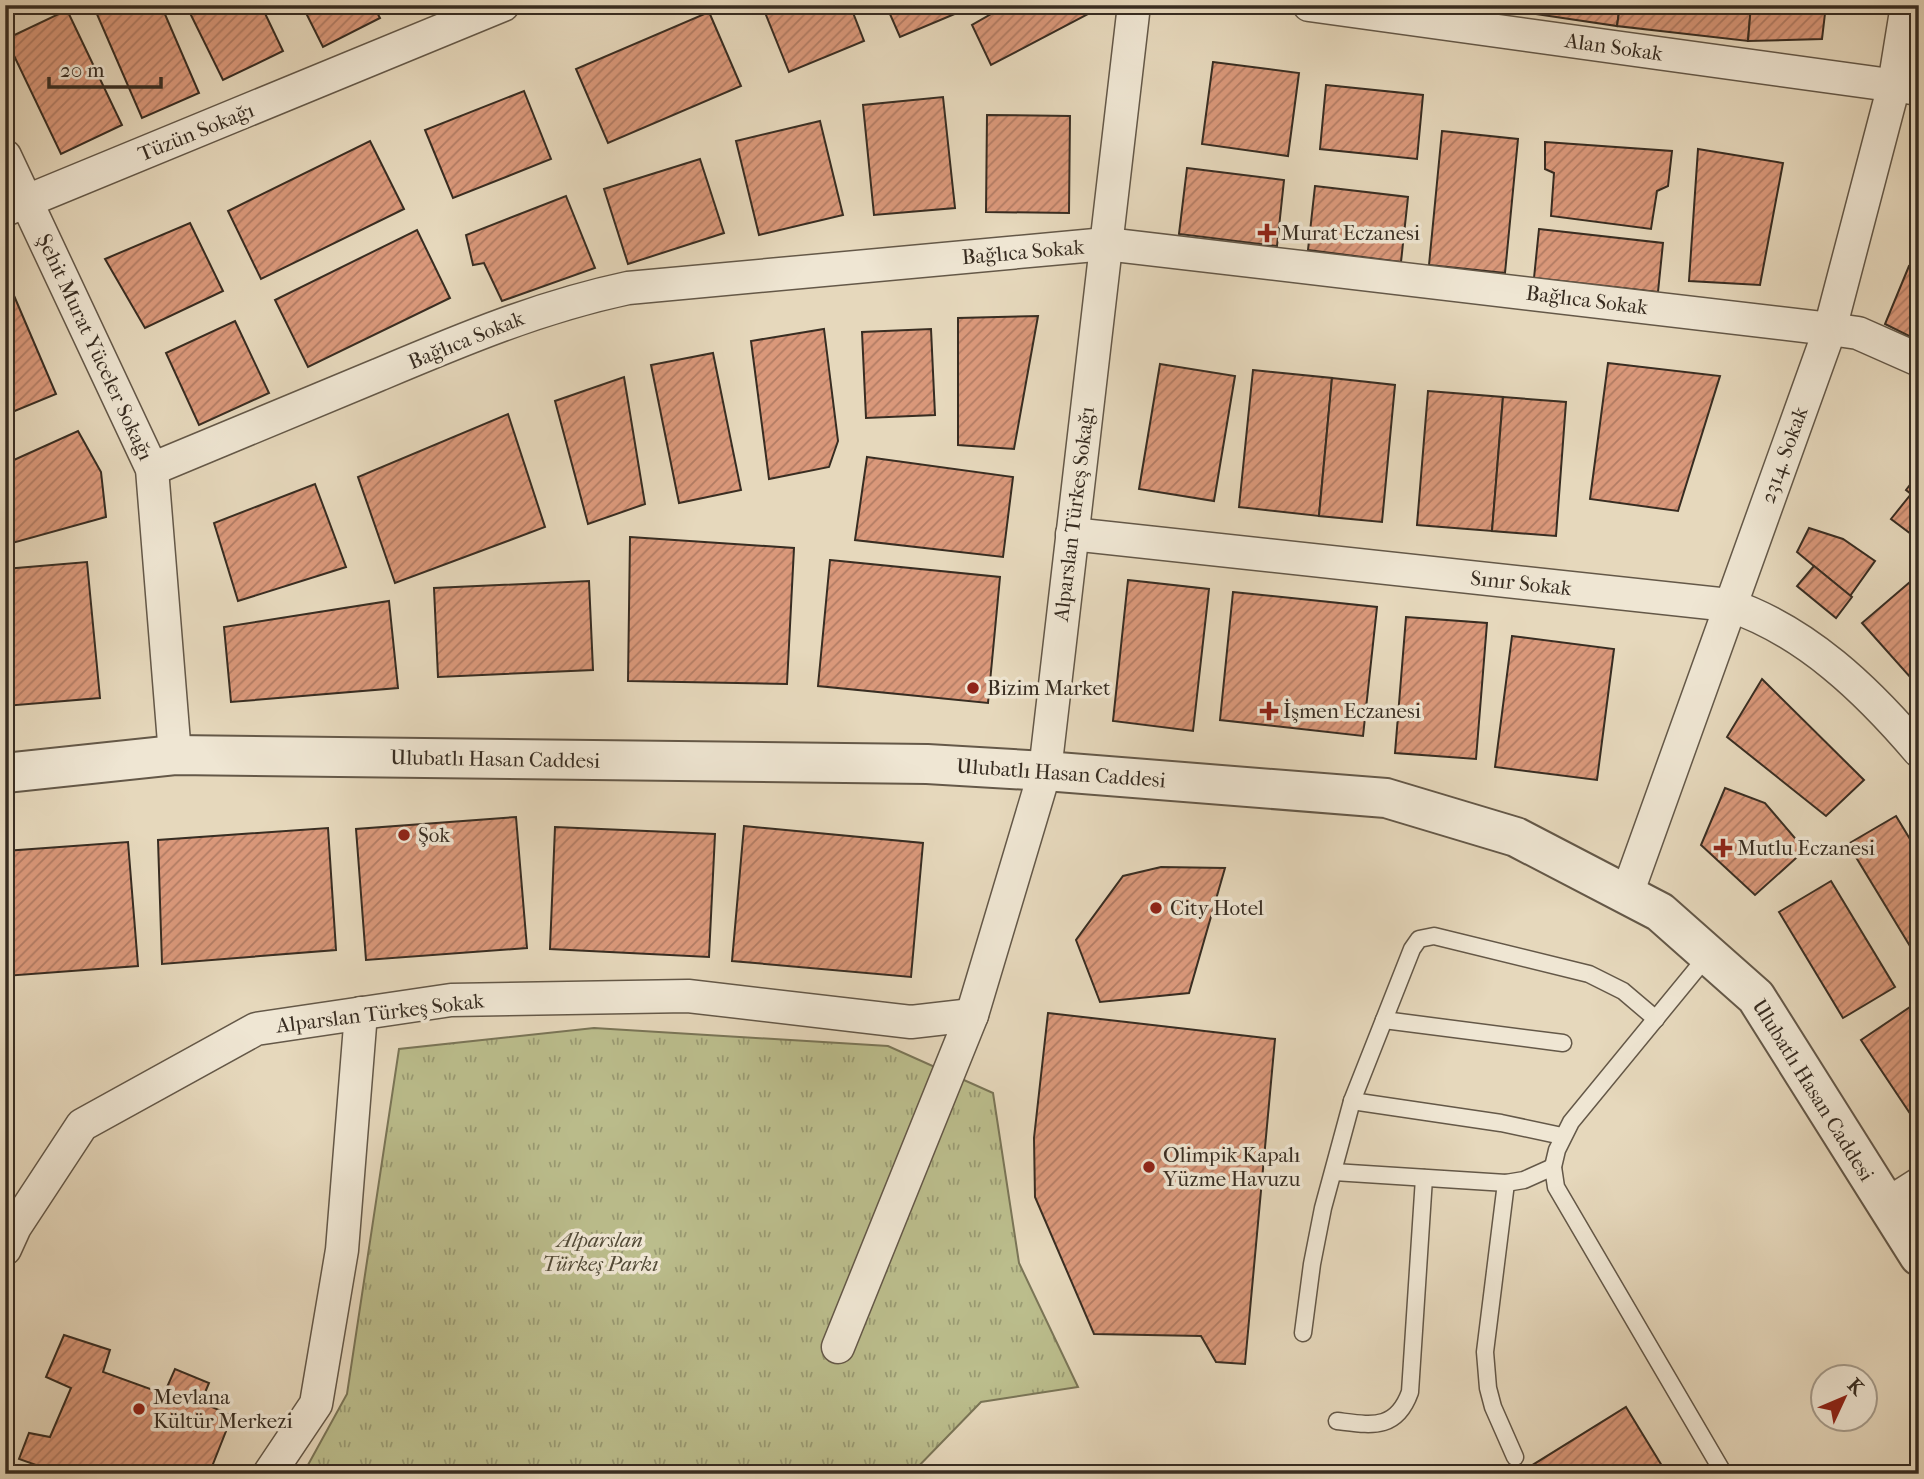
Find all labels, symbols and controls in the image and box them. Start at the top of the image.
street label: Alan Sokak [1563,28,1665,66]
scale bar [49,46,161,90]
text: 20 m [60,58,105,82]
street label: Tüzün Sokağı [135,98,257,166]
place label: Murat Eczanesi [1281,221,1420,245]
marker: Murat Eczanesi [1259,225,1275,241]
street label: Şehit Murat Yüceler Sokağı [32,230,158,464]
street label: Bağlıca Sokak [961,235,1085,269]
street label: Bağlıca Sokak [1525,281,1650,319]
street label: Bağlıca Sokak [405,306,528,374]
street label: 2314. Sokak [1755,403,1813,507]
street label: Alparslan Türkeş Sokağı [1049,405,1099,624]
street label: Sınır Sokak [1469,566,1573,600]
place label: Bizim Market [987,676,1111,700]
marker: Bizim Market [965,680,981,696]
place label: İşmen Eczanesi [1283,699,1421,723]
marker: İşmen Eczanesi [1261,703,1277,719]
street label: Ulubatlı Hasan Caddesi [390,745,600,773]
street label: Ulubatlı Hasan Caddesi [955,754,1167,792]
place label: Şok [418,823,450,847]
marker: Şok [396,827,412,843]
place label: Mutlu Eczanesi [1737,836,1875,860]
marker: Mutlu Eczanesi [1715,840,1731,856]
place label: City Hotel [1170,896,1264,920]
marker: City Hotel [1148,900,1164,916]
street label: Alparslan Türkeş Sokak [274,988,486,1038]
street label: Ulubatlı Hasan Caddesi [1747,995,1879,1185]
place label: Olimpik Kapalı Yüzme Havuzu [1162,1143,1300,1191]
marker: Olimpik Kapalı Yüzme Havuzu [1141,1159,1157,1175]
park label: Alparslan Türkeş Parkı [542,1228,658,1276]
north arrow [1808,1364,1878,1434]
text: K [1843,1374,1869,1400]
place label: Mevlana Kültür Merkezi [153,1385,293,1433]
marker: Mevlana Kültür Merkezi [131,1401,147,1417]

